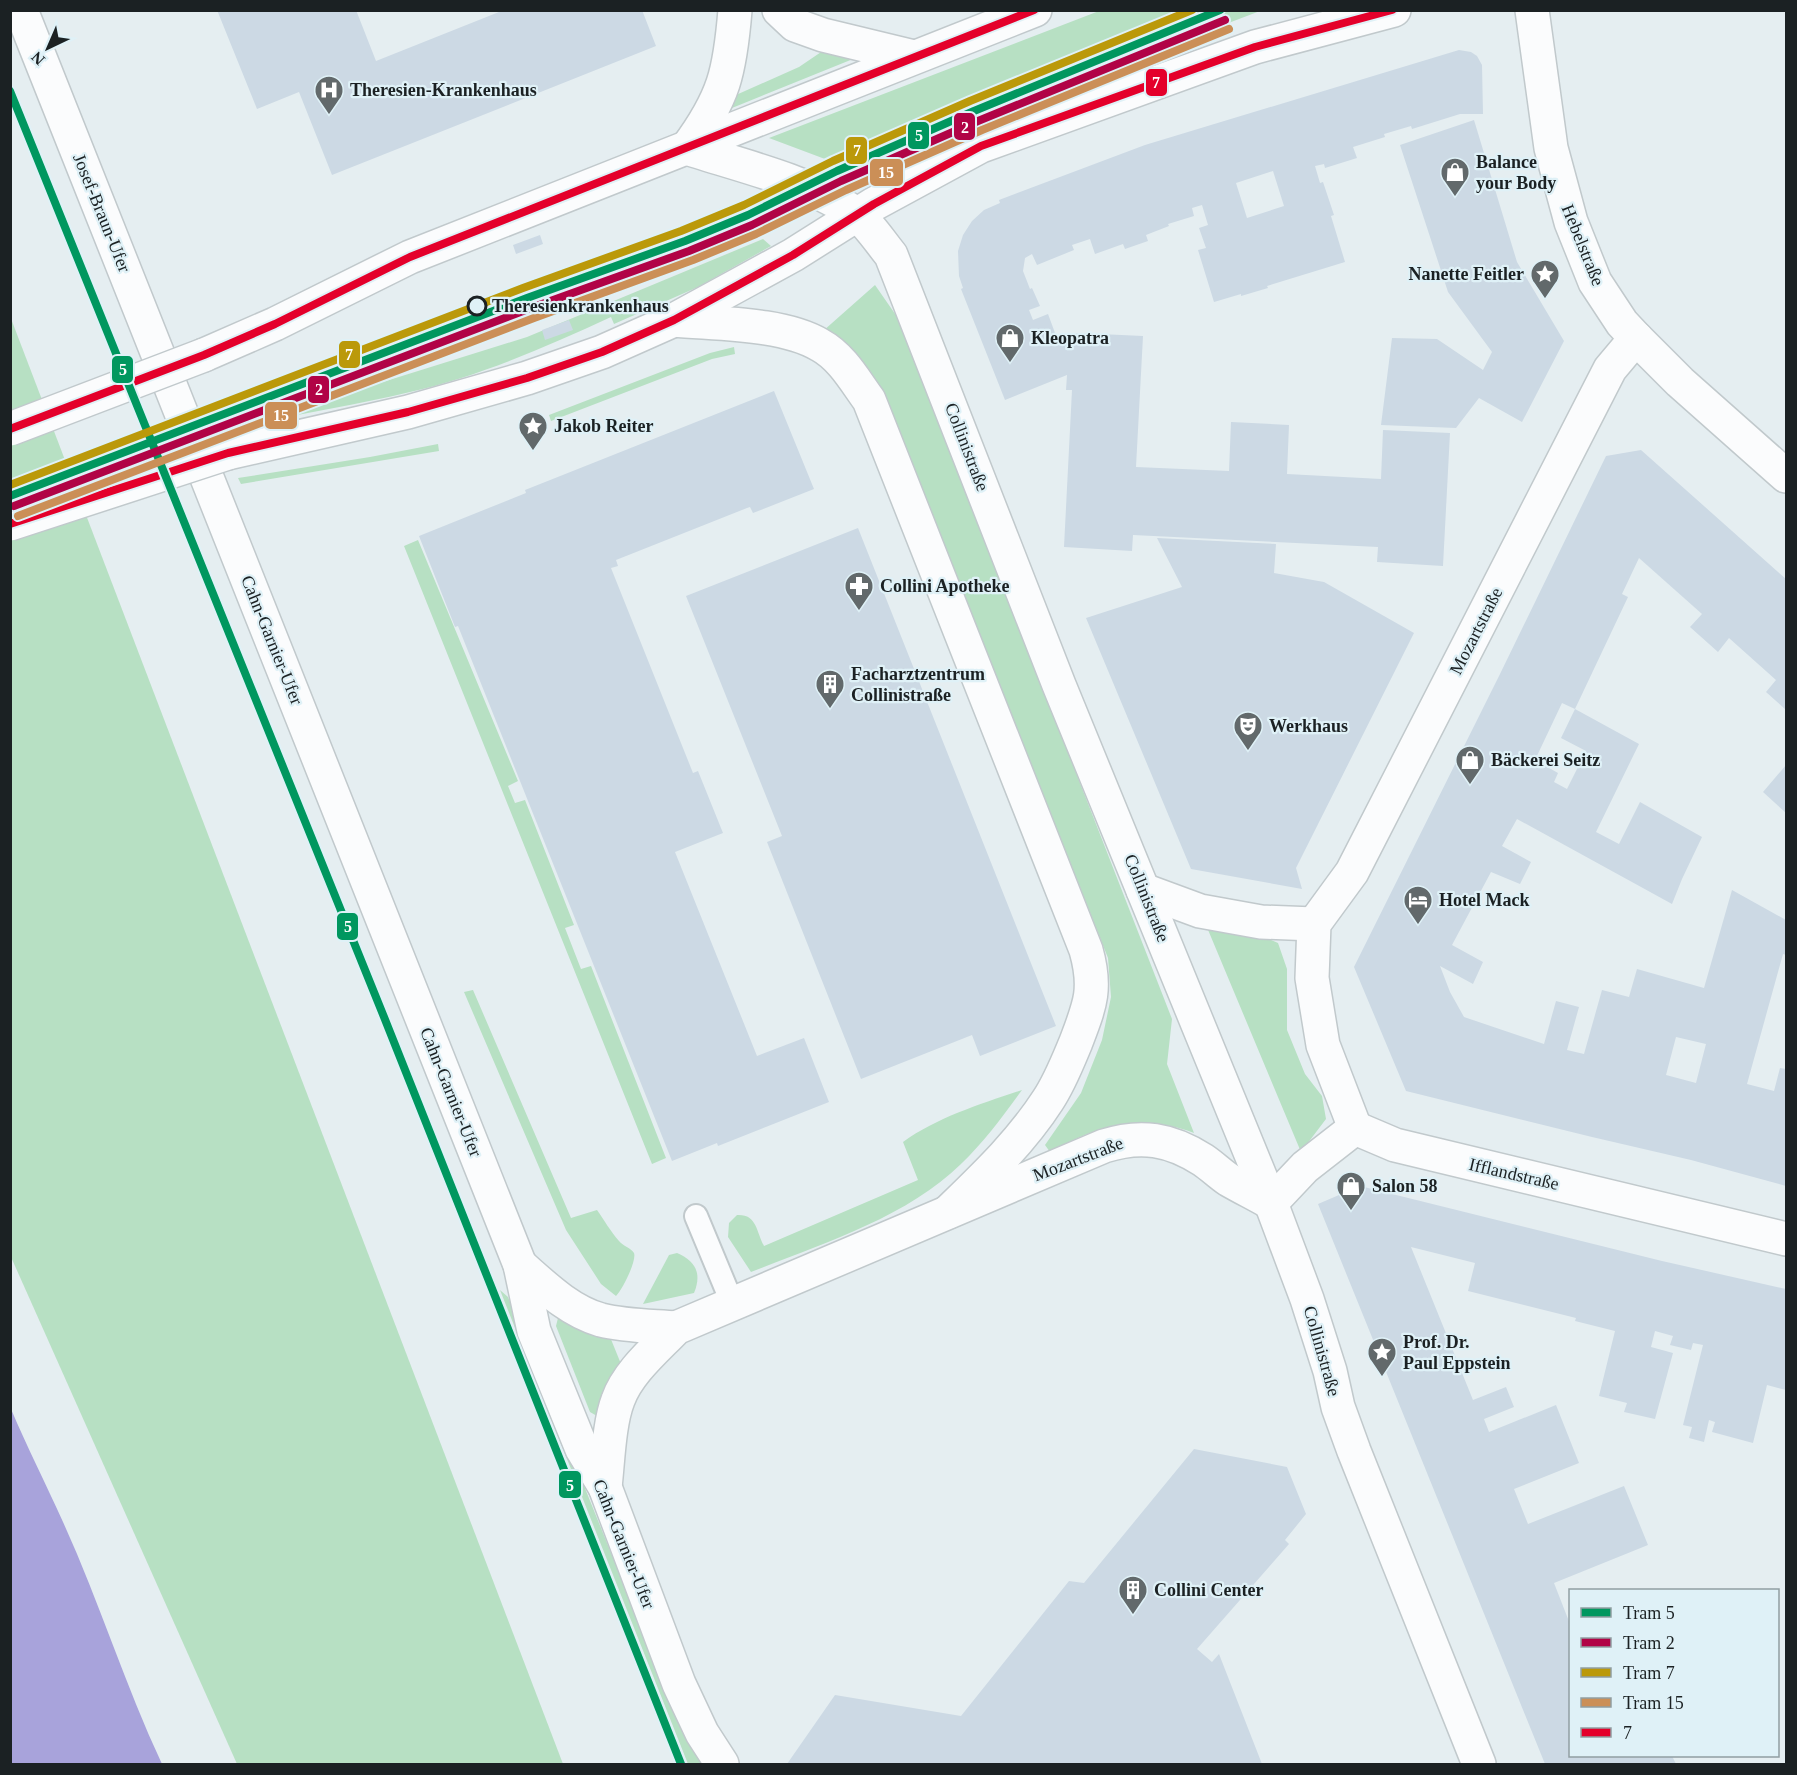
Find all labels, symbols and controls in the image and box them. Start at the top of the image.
north arrow [18,18,78,78]
text: N [28,48,48,69]
line badge: 7 [1145,68,1168,97]
hospital icon: Theresien-Krankenhaus [313,74,345,116]
text: 7 [1152,74,1160,91]
place label: Theresien-Krankenhaus [350,80,537,100]
line badge: 2 [953,112,976,141]
text: 2 [961,119,969,136]
line badge: 5 [907,121,930,150]
text: 5 [915,127,923,144]
line badge: 7 [845,136,868,165]
text: 7 [853,142,861,159]
street label: Josef-Braun-Ufer [69,151,135,275]
place label: Balance your Body [1476,152,1556,193]
shop icon: Balance your Body [1439,156,1471,198]
line badge: 15 [869,158,904,187]
text: 15 [878,164,894,181]
street label: Hebelstraße [1558,201,1608,289]
place icon: Nanette Feitler [1529,258,1561,300]
place label: Nanette Feitler [1409,264,1524,284]
marker: Theresienkrankenhaus [467,296,487,316]
place label: Theresienkrankenhaus [492,296,669,316]
shop icon: Kleopatra [994,322,1026,364]
place label: Kleopatra [1031,328,1109,348]
line badge: 7 [338,340,361,369]
text: 7 [345,346,353,363]
line badge: 5 [111,355,134,384]
text: 5 [119,361,127,378]
line badge: 2 [307,375,330,404]
text: 2 [315,381,323,398]
street label: Collinistraße [941,400,993,494]
line badge: 15 [264,401,298,430]
text: 15 [273,407,289,424]
place icon: Jakob Reiter [517,410,549,452]
place label: Jakob Reiter [554,416,653,436]
pharmacy icon: Collini Apotheke [843,570,875,612]
street label: Cahn-Garnier-Ufer [237,572,307,708]
place label: Collini Apotheke [880,576,1010,596]
street label: Mozartstraße [1446,584,1506,678]
place label: Facharztzentrum Collinistraße [851,664,985,705]
building icon: Facharztzentrum Collinistraße [814,668,846,710]
theatre icon: Werkhaus [1232,710,1264,752]
place label: Werkhaus [1269,716,1348,736]
shop icon: Bäckerei Seitz [1454,744,1486,786]
place label: Bäckerei Seitz [1491,750,1600,770]
street label: Collinistraße [1120,851,1174,945]
hotel icon: Hotel Mack [1402,884,1434,926]
place label: Hotel Mack [1439,890,1529,910]
line badge: 5 [336,912,359,941]
text: 5 [344,918,352,935]
street label: Cahn-Garnier-Ufer [416,1024,486,1160]
street label: Mozartstraße [1030,1133,1126,1185]
street label: Ifflandstraße [1467,1154,1561,1194]
shop icon: Salon 58 [1335,1170,1367,1212]
place label: Salon 58 [1372,1176,1438,1196]
street label: Collinistraße [1300,1304,1344,1398]
place label: Prof. Dr. Paul Eppstein [1403,1332,1511,1373]
place icon: Prof. Dr. Paul Eppstein [1366,1336,1398,1378]
line badge: 5 [558,1470,582,1499]
street label: Cahn-Garnier-Ufer [589,1476,659,1612]
text: 5 [566,1477,574,1494]
building icon: Collini Center [1117,1574,1149,1616]
place label: Collini Center [1154,1580,1264,1600]
legend [1569,1589,1779,1757]
text: Tram 5 [1623,1603,1675,1623]
text: Tram 2 [1623,1633,1675,1653]
text: Tram 7 [1623,1663,1675,1683]
text: Tram 15 [1623,1693,1684,1713]
text: 7 [1623,1723,1632,1743]

